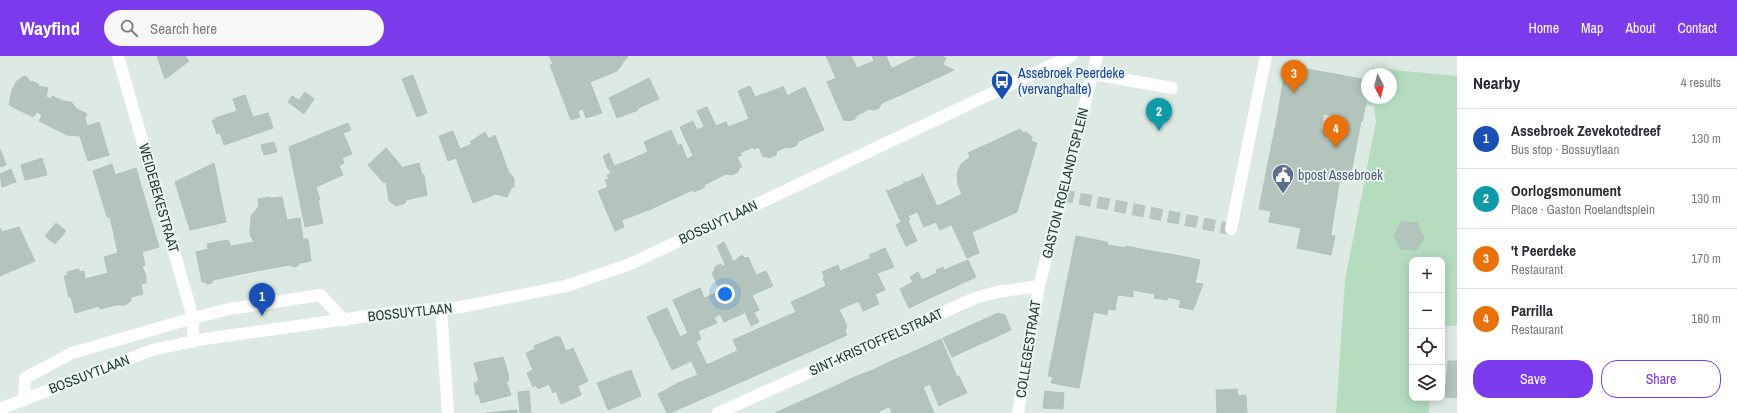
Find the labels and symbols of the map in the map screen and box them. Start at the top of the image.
pin: 3 [1281,60,1307,93]
place label: Assebroek Peerdeke (vervanghalte) [1017,64,1125,98]
bus stop icon: Assebroek Peerdeke (vervanghalte) [989,68,1015,101]
north arrow [1361,68,1397,104]
pin: 2 [1146,98,1172,131]
street label: GASTON ROELANDTSPLEIN [1038,106,1092,260]
pin: 4 [1323,115,1349,148]
street label: WEIDEBEKESTRAAT [135,141,183,255]
public building icon: bpost Assebroek [1270,162,1296,195]
place label: bpost Assebroek [1298,166,1383,184]
street label: BOSSUYTLAAN [676,196,760,248]
pin: 1 [249,283,275,316]
your location [715,284,735,304]
street label: BOSSUYTLAAN [367,299,453,325]
street label: COLLEGESTRAAT [1011,299,1045,399]
street label: SINT-KRISTOFFELSTRAAT [806,304,946,380]
street label: BOSSUYTLAAN [46,350,132,398]

